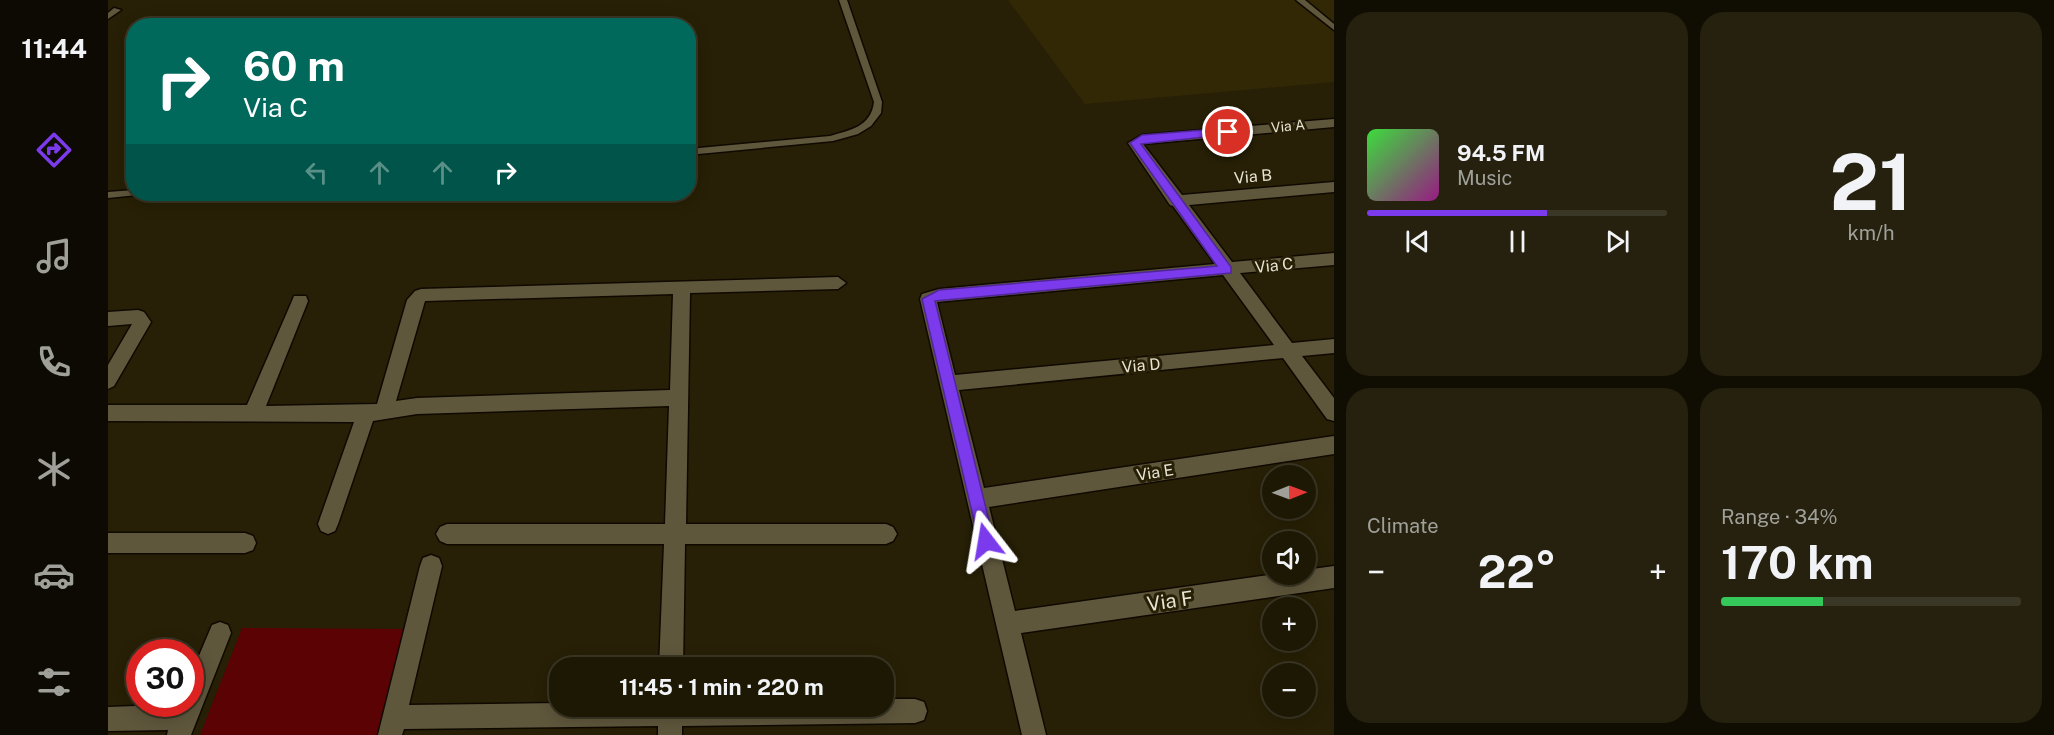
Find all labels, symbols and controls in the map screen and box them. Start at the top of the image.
text: 11:44 [21,32,87,64]
text: 60 m [243,41,345,90]
icon: right [144,42,222,120]
text: Via C [243,91,308,123]
pin [1202,106,1253,157]
icon: arrive [1211,115,1244,148]
street label: Via A [1270,117,1306,135]
icon: directions [33,129,75,171]
text: 21 [1830,136,1912,228]
text: 94.5 FM [1457,140,1545,166]
icon: left [300,156,333,189]
icon: ahead [363,156,396,189]
icon: ahead [426,156,459,189]
icon: right [489,156,522,189]
street label: Via B [1233,165,1273,188]
text: Music [1457,166,1512,190]
text: km/h [1847,221,1895,245]
icon: previous [1401,225,1434,258]
icon: pause [1501,225,1534,258]
icon: next [1601,225,1634,258]
icon: music [33,235,75,277]
street label: Via C [1254,254,1294,277]
icon: phone [33,341,75,383]
street label: Via D [1121,354,1161,377]
icon: climate [33,448,75,490]
street label: Via E [1135,460,1175,485]
north arrow [1262,465,1316,519]
map controls [1262,465,1316,717]
text: Range · 34% [1721,505,1838,529]
position arrow [954,509,1018,573]
text: Climate [1367,514,1439,538]
button: sound [1262,531,1316,585]
text: 170 km [1721,536,1874,589]
text: 22° [1478,545,1556,598]
text: − [1367,553,1385,591]
text: + [1649,553,1667,591]
icon: car [33,554,75,596]
street label: Via F [1145,586,1195,616]
button: + [1262,597,1316,651]
speed limit sign: 30 [126,639,204,717]
icon: filters [33,661,75,703]
button: − [1262,663,1316,717]
text: 11:45 · 1 min · 220 m [619,674,824,700]

